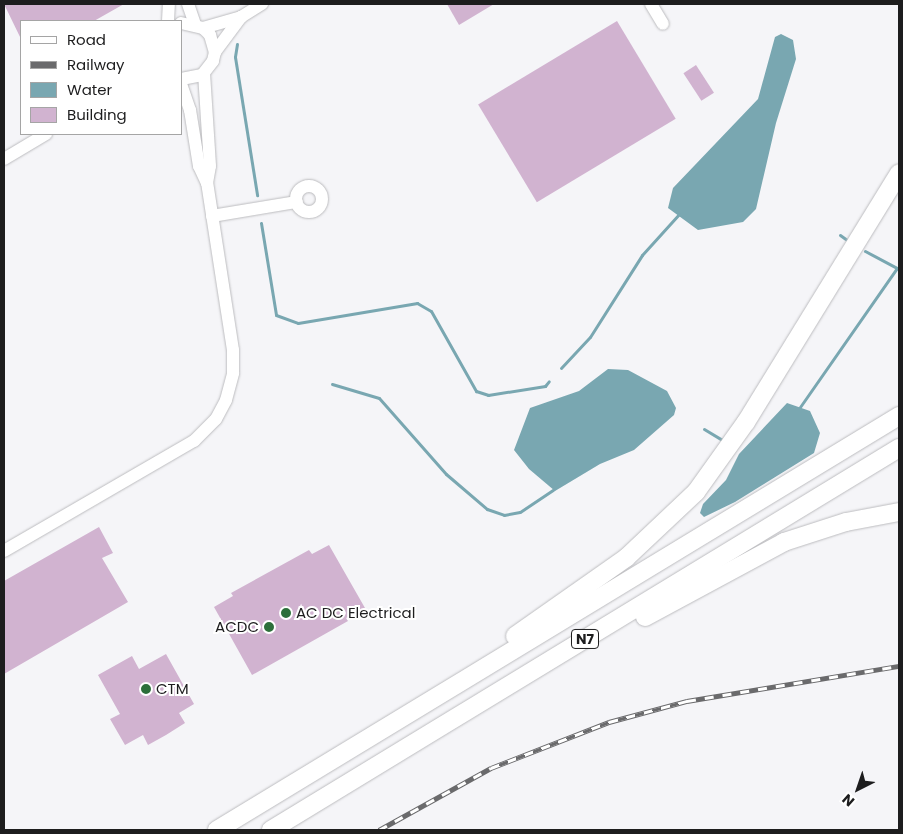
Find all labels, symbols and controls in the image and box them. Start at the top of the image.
legend [20,20,182,135]
text: Road [67,29,106,50]
text: Railway [67,54,125,75]
text: Water [67,79,112,100]
text: Building [67,104,127,125]
place label: AC DC Electrical [296,604,415,622]
marker: AC DC Electrical [280,607,292,619]
place label: ACDC [215,618,259,636]
marker: ACDC [263,621,275,633]
road number: N7 [570,628,600,650]
place label: CTM [156,680,189,698]
marker: CTM [140,683,152,695]
north arrow [833,764,883,814]
text: N [838,789,859,811]

